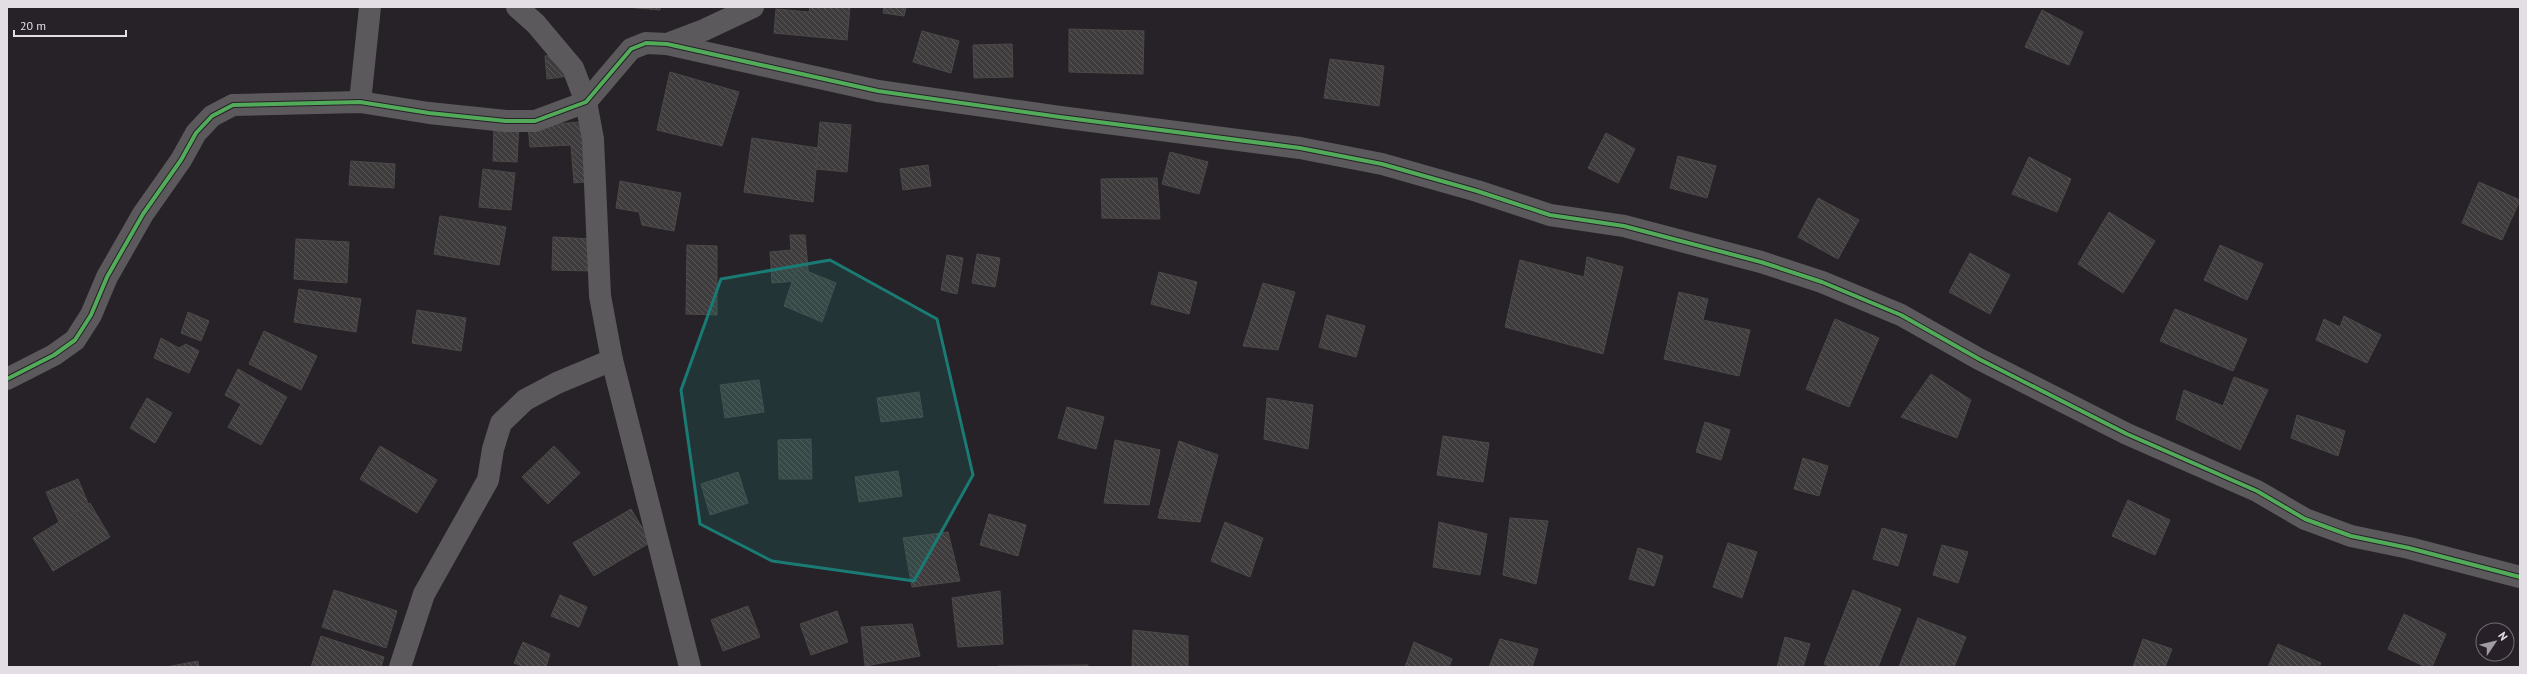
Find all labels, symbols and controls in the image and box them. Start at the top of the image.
scale bar [14,12,126,38]
text: 20 m [20,18,46,33]
north arrow [2475,622,2515,662]
text: N [2495,629,2511,643]

